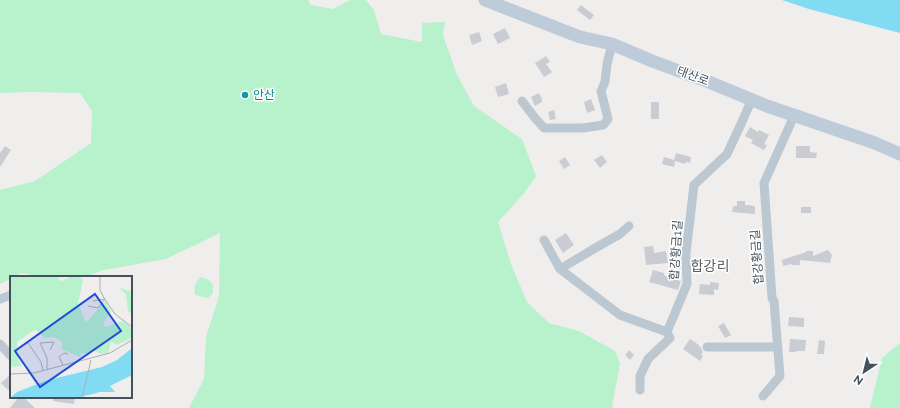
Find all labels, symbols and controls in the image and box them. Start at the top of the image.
street label: 태산로 [675,64,711,88]
place label: 안산 [253,88,275,102]
marker: 안산 [240,90,250,100]
street label: 합강황금1길 [667,219,685,281]
street label: 합강황금길 [748,229,766,285]
district label: 합강리 [691,258,729,274]
inset map [10,276,132,398]
north arrow [844,352,884,392]
text: N [851,372,866,388]

